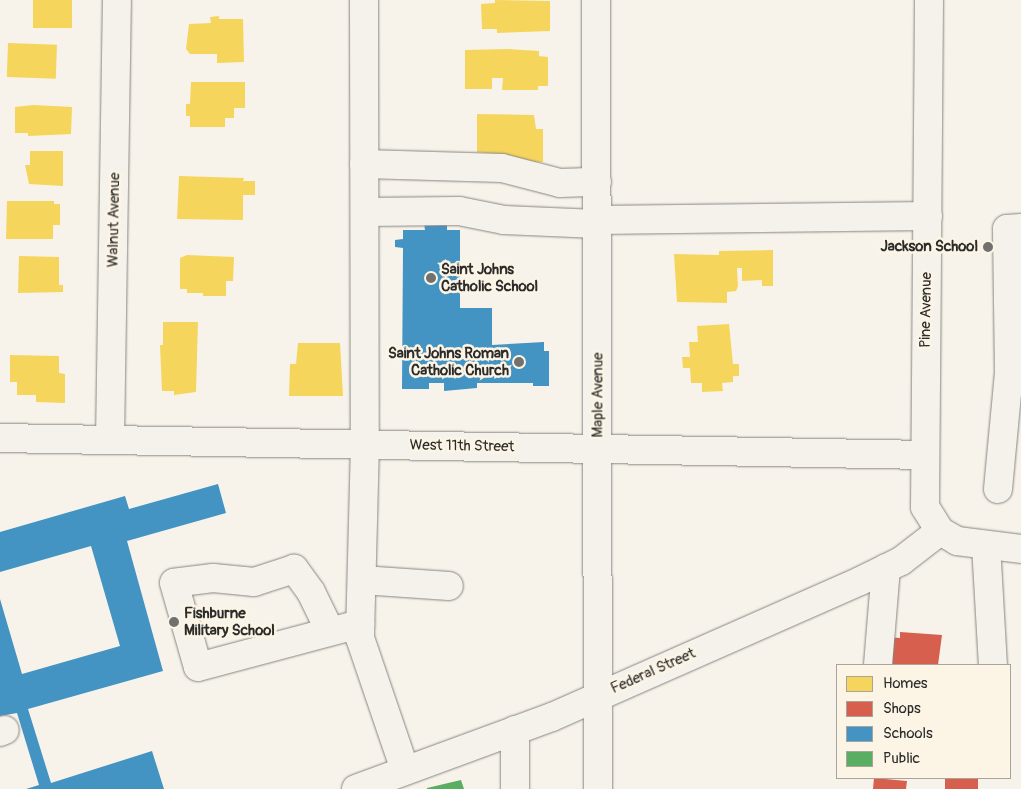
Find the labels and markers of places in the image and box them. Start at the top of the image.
place label: Jackson School [881,238,978,256]
marker: Jackson School [982,241,994,253]
place label: Saint Johns Catholic School [441,260,538,295]
marker: Saint Johns Catholic School [425,272,437,284]
place label: Saint Johns Roman Catholic Church [388,344,509,379]
marker: Saint Johns Roman Catholic Church [513,356,525,368]
place label: Fishburne Military School [184,604,275,639]
marker: Fishburne Military School [168,616,180,628]

